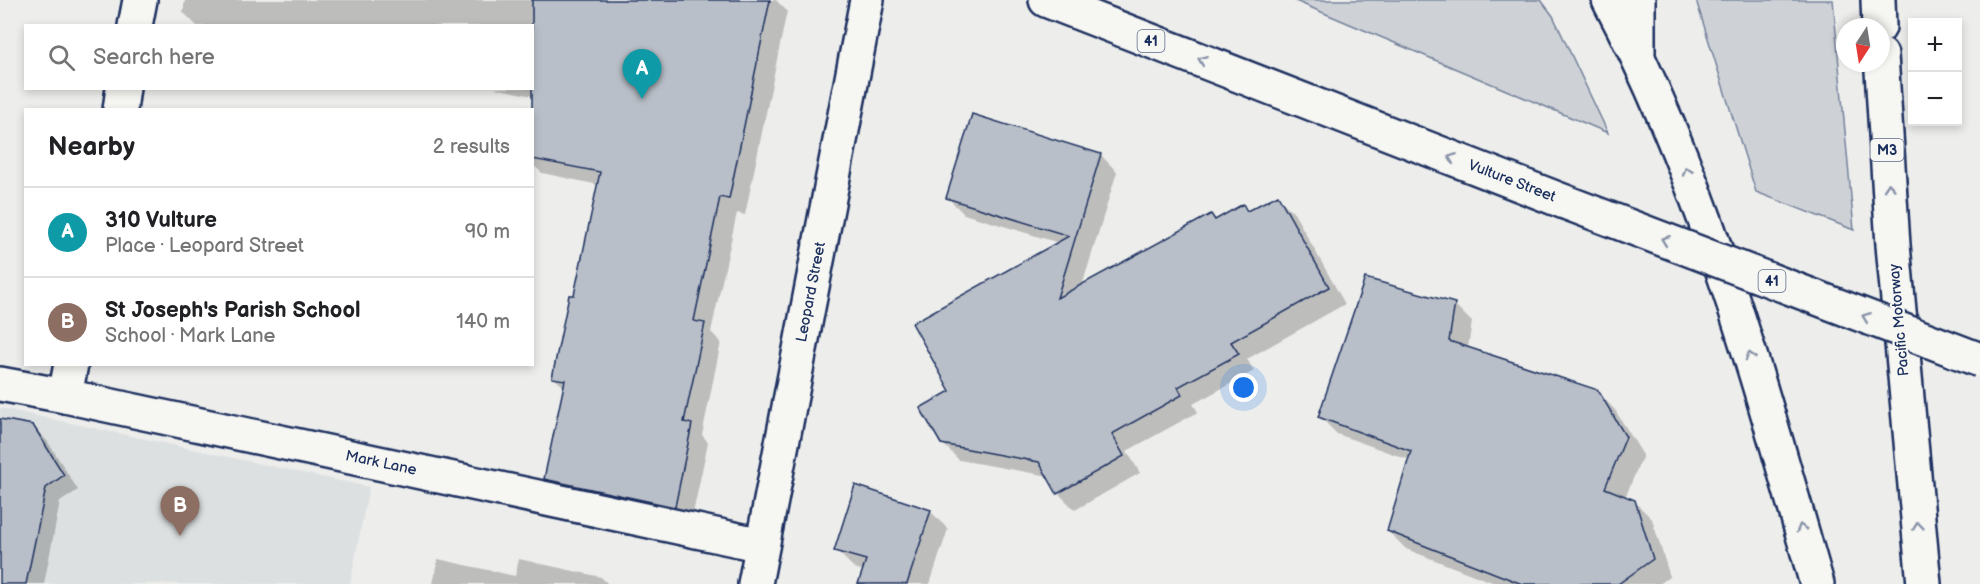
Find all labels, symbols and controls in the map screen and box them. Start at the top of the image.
north arrow [1836,18,1890,72]
map controls [1908,18,1962,126]
button: + [1908,18,1962,72]
search box [24,24,534,90]
road number: 41 [1138,30,1164,52]
icon: search [45,41,78,74]
text: Search here [93,44,215,71]
pin: A [622,50,662,99]
one-way arrow [1197,55,1208,67]
button: − [1908,72,1962,126]
text: Nearby [48,132,135,163]
text: 2 results [433,135,510,159]
road number: M3 [1870,139,1904,161]
one-way arrow [1447,152,1457,165]
street label: Vulture Street [1466,156,1559,207]
one-way arrow [1682,166,1695,177]
one-way arrow [1883,183,1896,192]
text: 310 Vulture [105,207,217,234]
text: A [61,220,74,244]
text: 90 m [465,220,510,244]
text: Place · Leopard Street [105,234,304,258]
one-way arrow [1660,235,1671,247]
street label: Leopard Street [792,240,830,344]
street label: Pacific Motorway [1885,263,1913,377]
road number: 41 [1758,270,1786,292]
text: St Joseph's Parish School [105,297,360,324]
text: B [60,310,75,334]
text: 140 m [456,310,510,334]
one-way arrow [1862,312,1873,324]
text: School · Mark Lane [105,324,275,348]
one-way arrow [1744,351,1757,362]
your location [1229,373,1258,402]
street label: Mark Lane [344,446,418,480]
pin: B [160,486,200,536]
one-way arrow [1913,521,1925,530]
one-way arrow [1796,523,1808,534]

